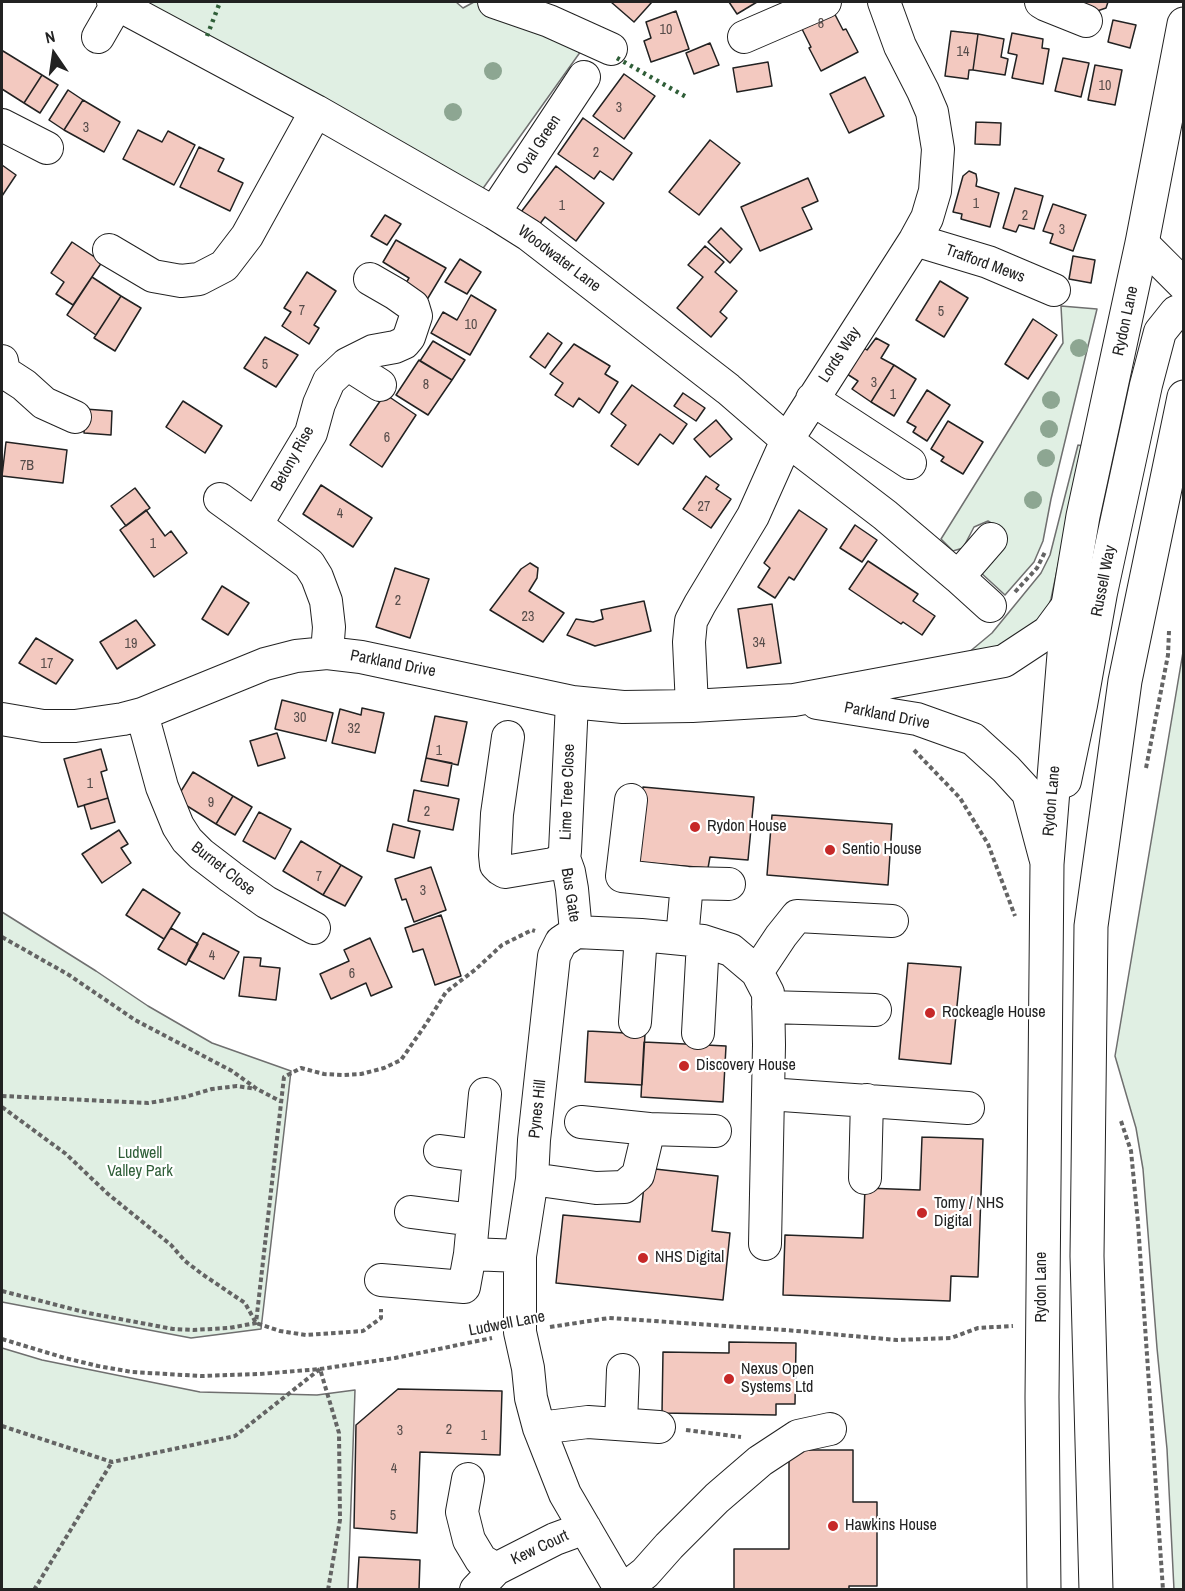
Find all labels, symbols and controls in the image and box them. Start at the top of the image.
house number: 8 [818,16,824,32]
house number: 10 [660,22,672,38]
north arrow [24,24,84,84]
text: N [43,25,57,48]
house number: 14 [957,44,969,60]
house number: 10 [1099,78,1111,94]
house number: 3 [616,100,622,116]
street label: Oval Green [513,112,565,178]
house number: 3 [83,120,89,136]
house number: 2 [593,145,599,161]
house number: 1 [973,196,979,212]
house number: 1 [559,198,565,214]
house number: 2 [1022,208,1028,224]
street label: Woodwater Lane [514,222,604,296]
house number: 3 [1059,222,1065,238]
street label: Trafford Mews [943,241,1027,287]
street label: Rydon Lane [1109,284,1143,358]
house number: 7 [299,303,305,319]
house number: 5 [938,304,944,320]
house number: 10 [465,317,477,333]
street label: Lords Way [815,324,865,386]
house number: 5 [262,357,268,373]
house number: 3 [871,375,877,391]
house number: 8 [423,377,429,393]
house number: 1 [890,387,896,403]
street label: Betony Rise [267,423,319,495]
house number: 6 [384,430,390,446]
house number: 7B [20,458,34,474]
house number: 27 [698,499,710,515]
house number: 4 [337,506,343,522]
house number: 1 [150,536,156,552]
street label: Russell Way [1088,544,1120,618]
house number: 2 [395,593,401,609]
house number: 23 [522,609,534,625]
house number: 34 [753,635,765,651]
house number: 19 [125,636,137,652]
street label: Parkland Drive [349,646,437,682]
house number: 17 [41,656,53,672]
street label: Parkland Drive [843,698,931,734]
house number: 30 [294,710,306,726]
house number: 32 [348,721,360,737]
house number: 1 [436,743,442,759]
street label: Lime Tree Close [557,743,579,841]
street label: Rydon Lane [1039,765,1065,837]
house number: 1 [87,776,93,792]
house number: 9 [208,795,214,811]
house number: 2 [424,804,430,820]
place label: Rydon House [707,817,786,837]
marker: Rydon House [688,820,702,834]
street label: Burnet Close [187,838,259,900]
place label: Sentio House [842,840,922,860]
marker: Sentio House [823,843,837,857]
street label: Bus Gate [556,866,584,924]
house number: 7 [316,869,322,885]
house number: 3 [420,883,426,899]
house number: 4 [209,948,215,964]
house number: 6 [349,966,355,982]
place label: Rockeagle House [942,1003,1046,1023]
marker: Rockeagle House [923,1006,937,1020]
place label: Discovery House [696,1056,796,1076]
marker: Discovery House [677,1059,691,1073]
street label: Pynes Hill [525,1079,551,1139]
park label: Ludwell Valley Park [107,1144,173,1182]
place label: Tomy / NHS Digital [934,1194,1004,1232]
marker: Tomy / NHS Digital [915,1206,929,1220]
place label: NHS Digital [655,1248,724,1268]
marker: NHS Digital [636,1251,650,1265]
street label: Rydon Lane [1032,1252,1052,1322]
street label: Ludwell Lane [467,1307,547,1341]
place label: Nexus Open Systems Ltd [741,1360,814,1398]
marker: Nexus Open Systems Ltd [722,1372,736,1386]
house number: 2 [446,1422,452,1438]
house number: 3 [397,1423,403,1439]
house number: 1 [481,1428,487,1444]
house number: 4 [391,1461,397,1477]
house number: 5 [390,1508,396,1524]
place label: Hawkins House [845,1516,937,1536]
marker: Hawkins House [826,1519,840,1533]
street label: Kew Court [508,1526,572,1570]

